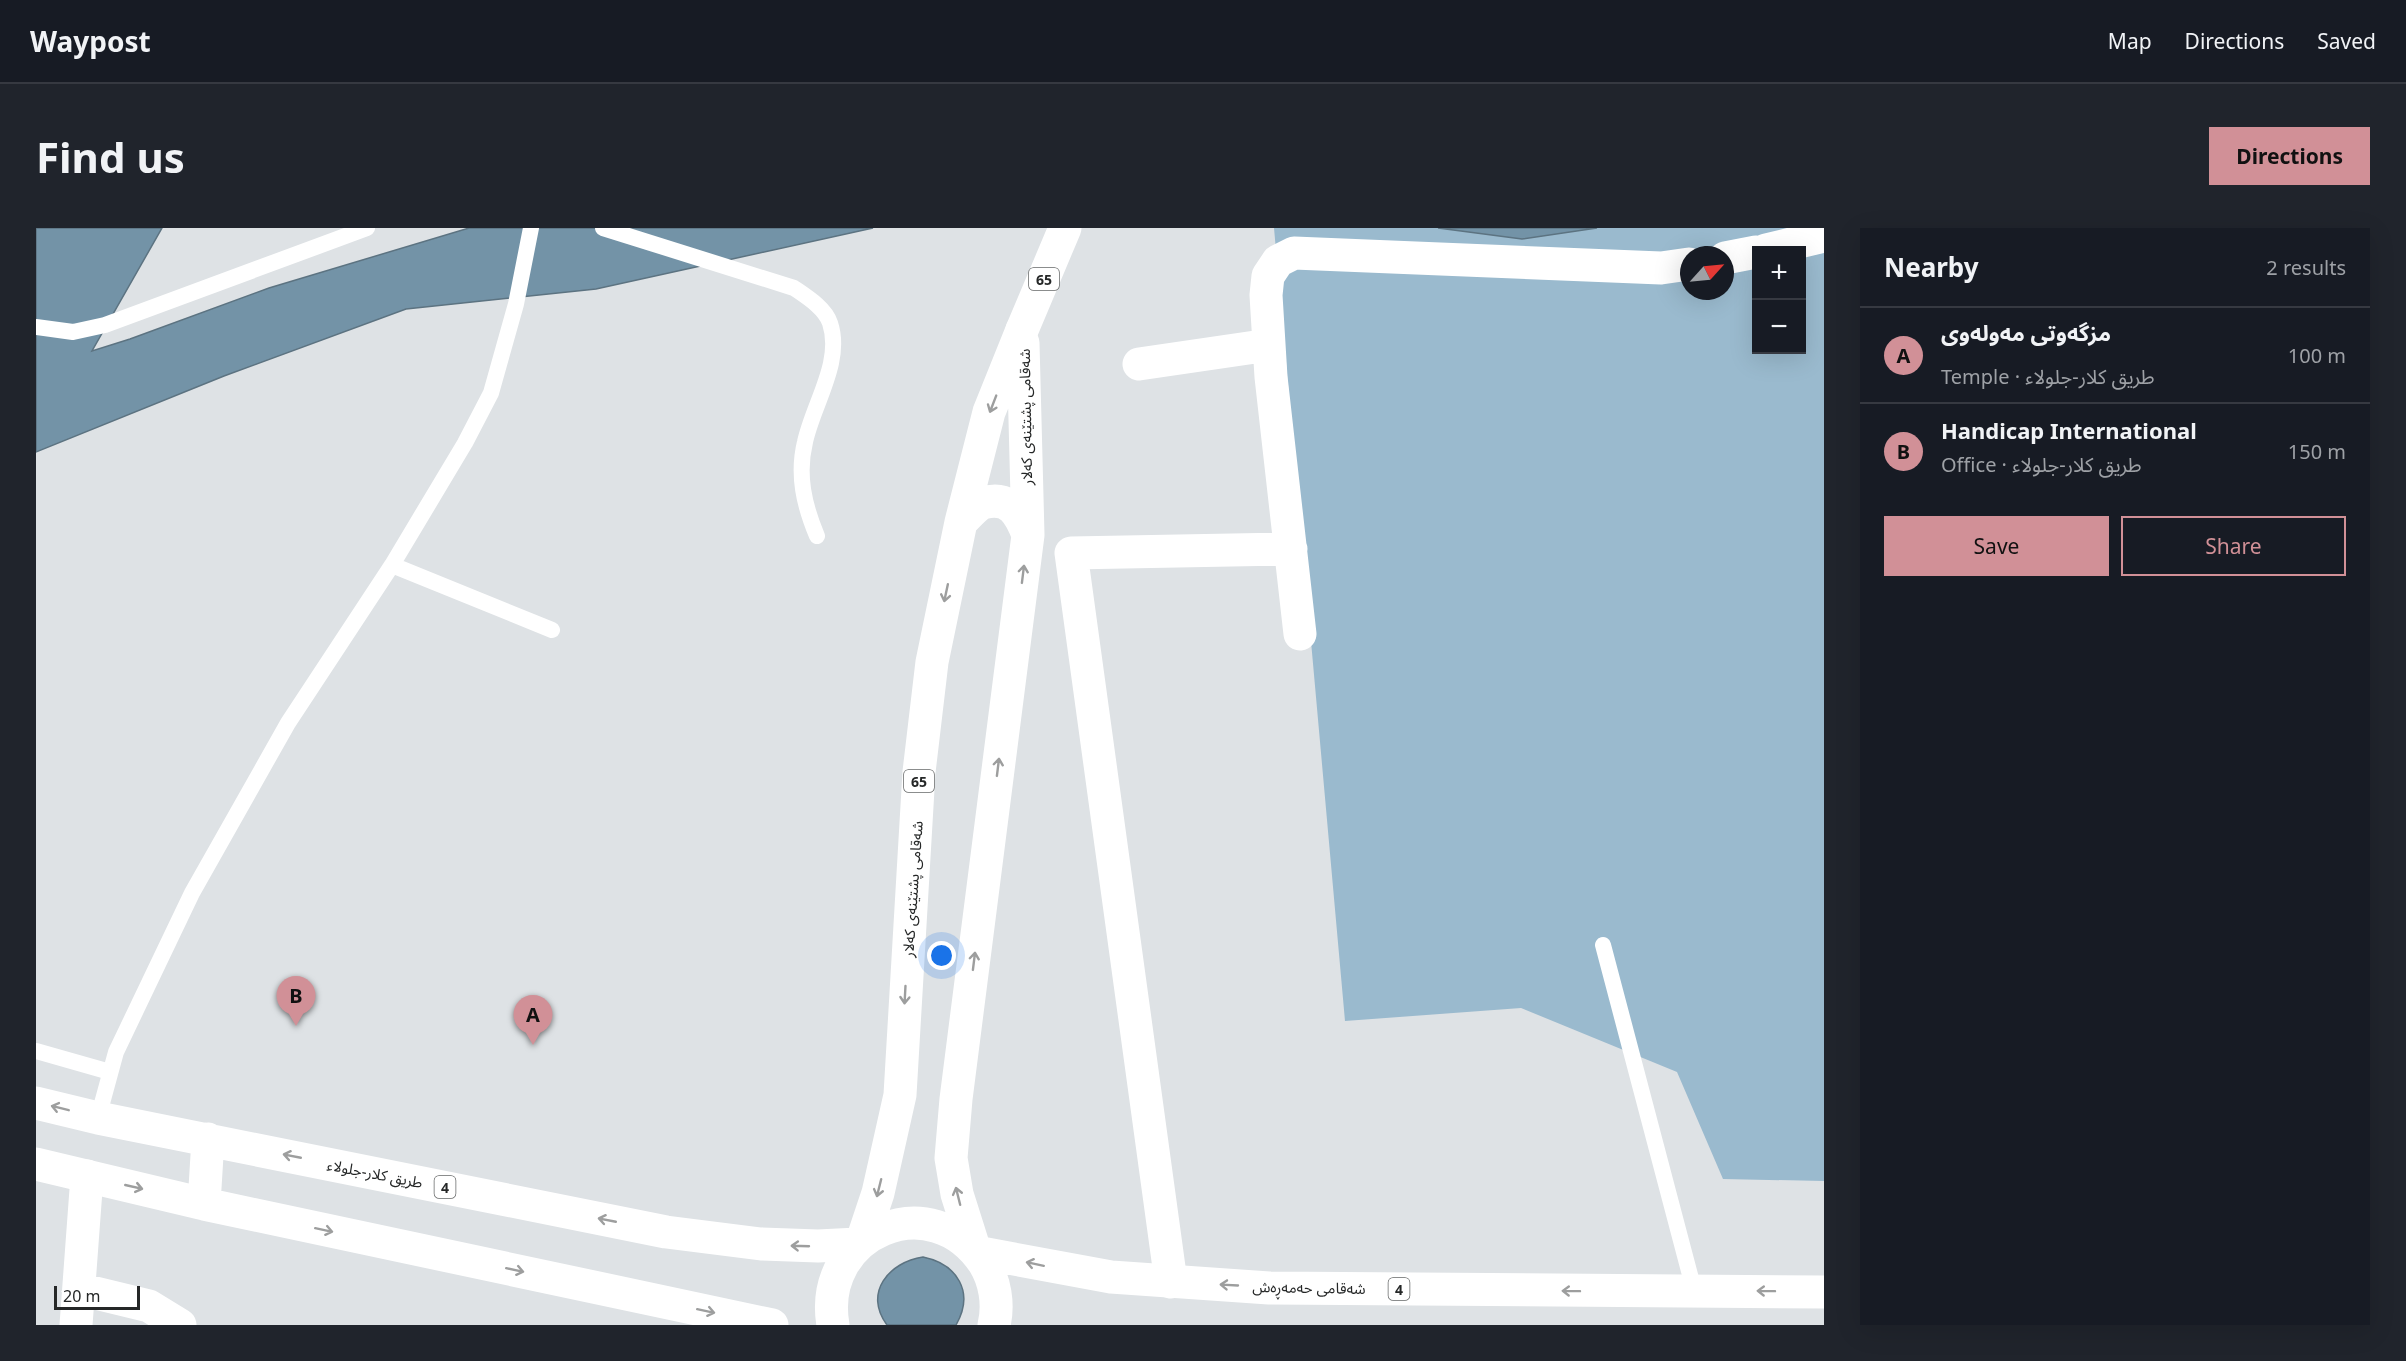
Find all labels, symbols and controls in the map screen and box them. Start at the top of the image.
text: Waypost [30,22,151,60]
text: Map [2108,27,2152,55]
text: Directions [2185,27,2284,55]
text: Saved [2317,27,2376,55]
button: Directions [2209,127,2370,185]
text: Find us [36,128,185,185]
north arrow [1680,246,1734,300]
map controls [1752,246,1806,354]
button: + [1752,246,1806,300]
text: Nearby [1884,249,1979,285]
text: 2 results [2266,254,2346,281]
road number: 65 [1029,268,1059,290]
button: − [1752,300,1806,354]
text: مزگەوتی مەولەوی [1941,317,2111,347]
text: A [1897,342,1910,369]
text: 100 m [2288,342,2346,369]
street label: شەقامی پشتێنەی کەلار [1014,348,1037,487]
text: Temple · طريق كلار-جلولاء [1941,363,2154,390]
one-way arrow [987,394,998,412]
text: Handicap International [1941,415,2197,445]
text: B [1897,438,1910,465]
text: 150 m [2288,438,2346,465]
text: Office · طريق كلار-جلولاء [1941,451,2141,478]
button: Save [1884,516,2109,576]
button: Share [2121,516,2346,576]
one-way arrow [1017,564,1028,584]
one-way arrow [940,583,951,602]
one-way arrow [993,758,1004,778]
road number: 65 [904,770,934,792]
street label: شەقامی پشتێنەی کەلار [897,820,928,959]
your location [927,941,956,970]
one-way arrow [968,951,979,971]
pin: B [276,976,316,1026]
one-way arrow [900,985,911,1005]
pin: A [514,996,552,1045]
one-way arrow [51,1102,70,1114]
one-way arrow [283,1150,303,1161]
street label: طريق كلار-جلولاء [325,1154,425,1193]
road number: 4 [434,1176,456,1198]
one-way arrow [872,1178,884,1197]
one-way arrow [124,1182,143,1194]
one-way arrow [951,1186,963,1205]
one-way arrow [598,1213,617,1225]
one-way arrow [314,1225,333,1236]
one-way arrow [790,1240,810,1251]
one-way arrow [1026,1258,1045,1269]
one-way arrow [505,1265,524,1277]
street label: شەقامی حەمەڕەش [1252,1276,1366,1301]
road number: 4 [1388,1278,1410,1300]
one-way arrow [1219,1280,1239,1291]
scale bar [54,1283,140,1310]
text: 20 m [63,1285,100,1307]
one-way arrow [1561,1285,1581,1297]
one-way arrow [1756,1285,1776,1297]
one-way arrow [695,1306,715,1317]

